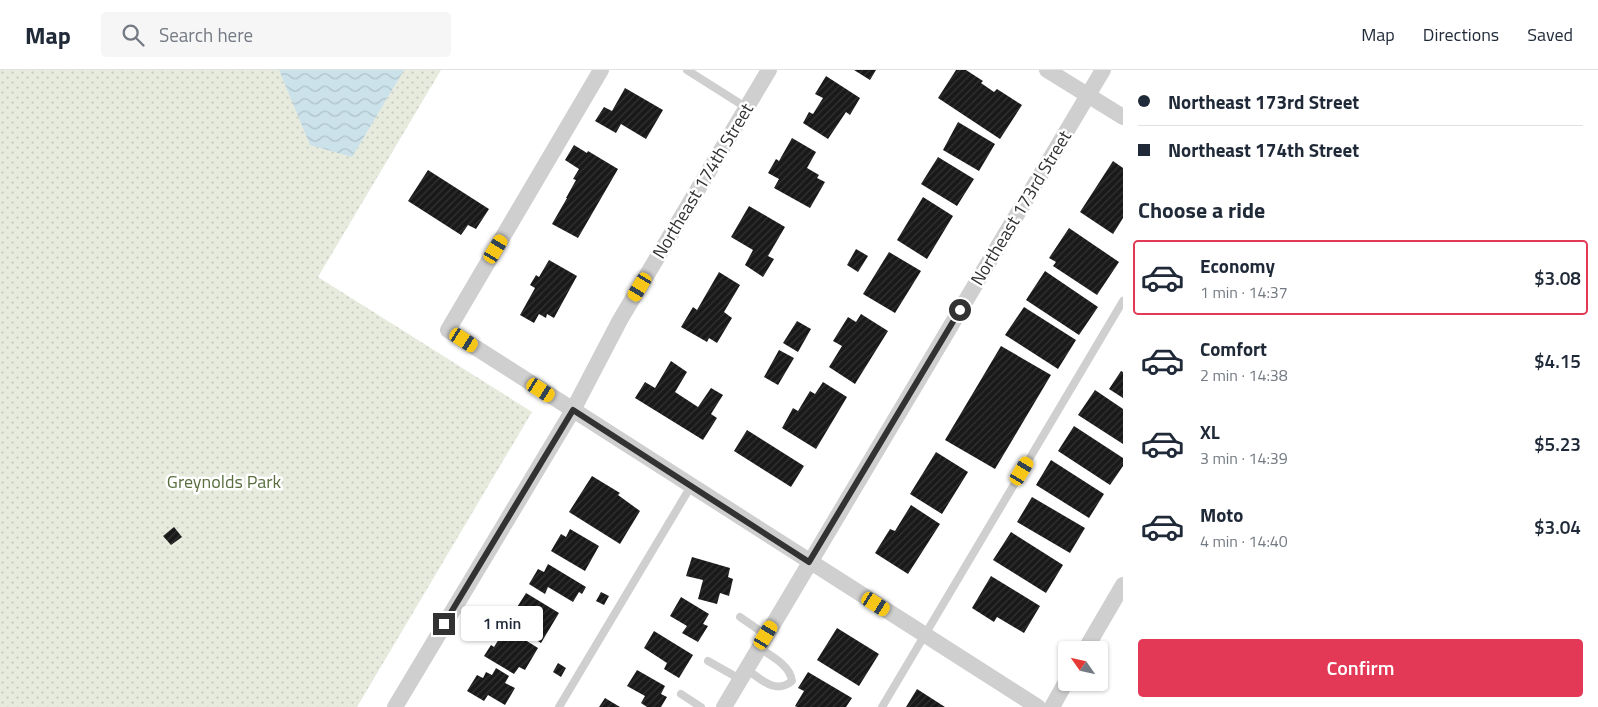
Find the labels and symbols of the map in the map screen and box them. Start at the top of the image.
street label: Northeast 174th Street [645,97,760,264]
street label: Northeast 173rd Street [964,124,1078,290]
car [481,232,510,266]
car [625,270,654,304]
route start [949,299,971,321]
car [447,326,480,354]
car [524,376,557,404]
car [1007,454,1036,488]
park label: Greynolds Park [167,468,282,495]
car [859,590,892,618]
callout: 1 min [462,606,544,642]
route end [433,613,455,635]
car [751,618,780,652]
north arrow [1058,641,1108,691]

